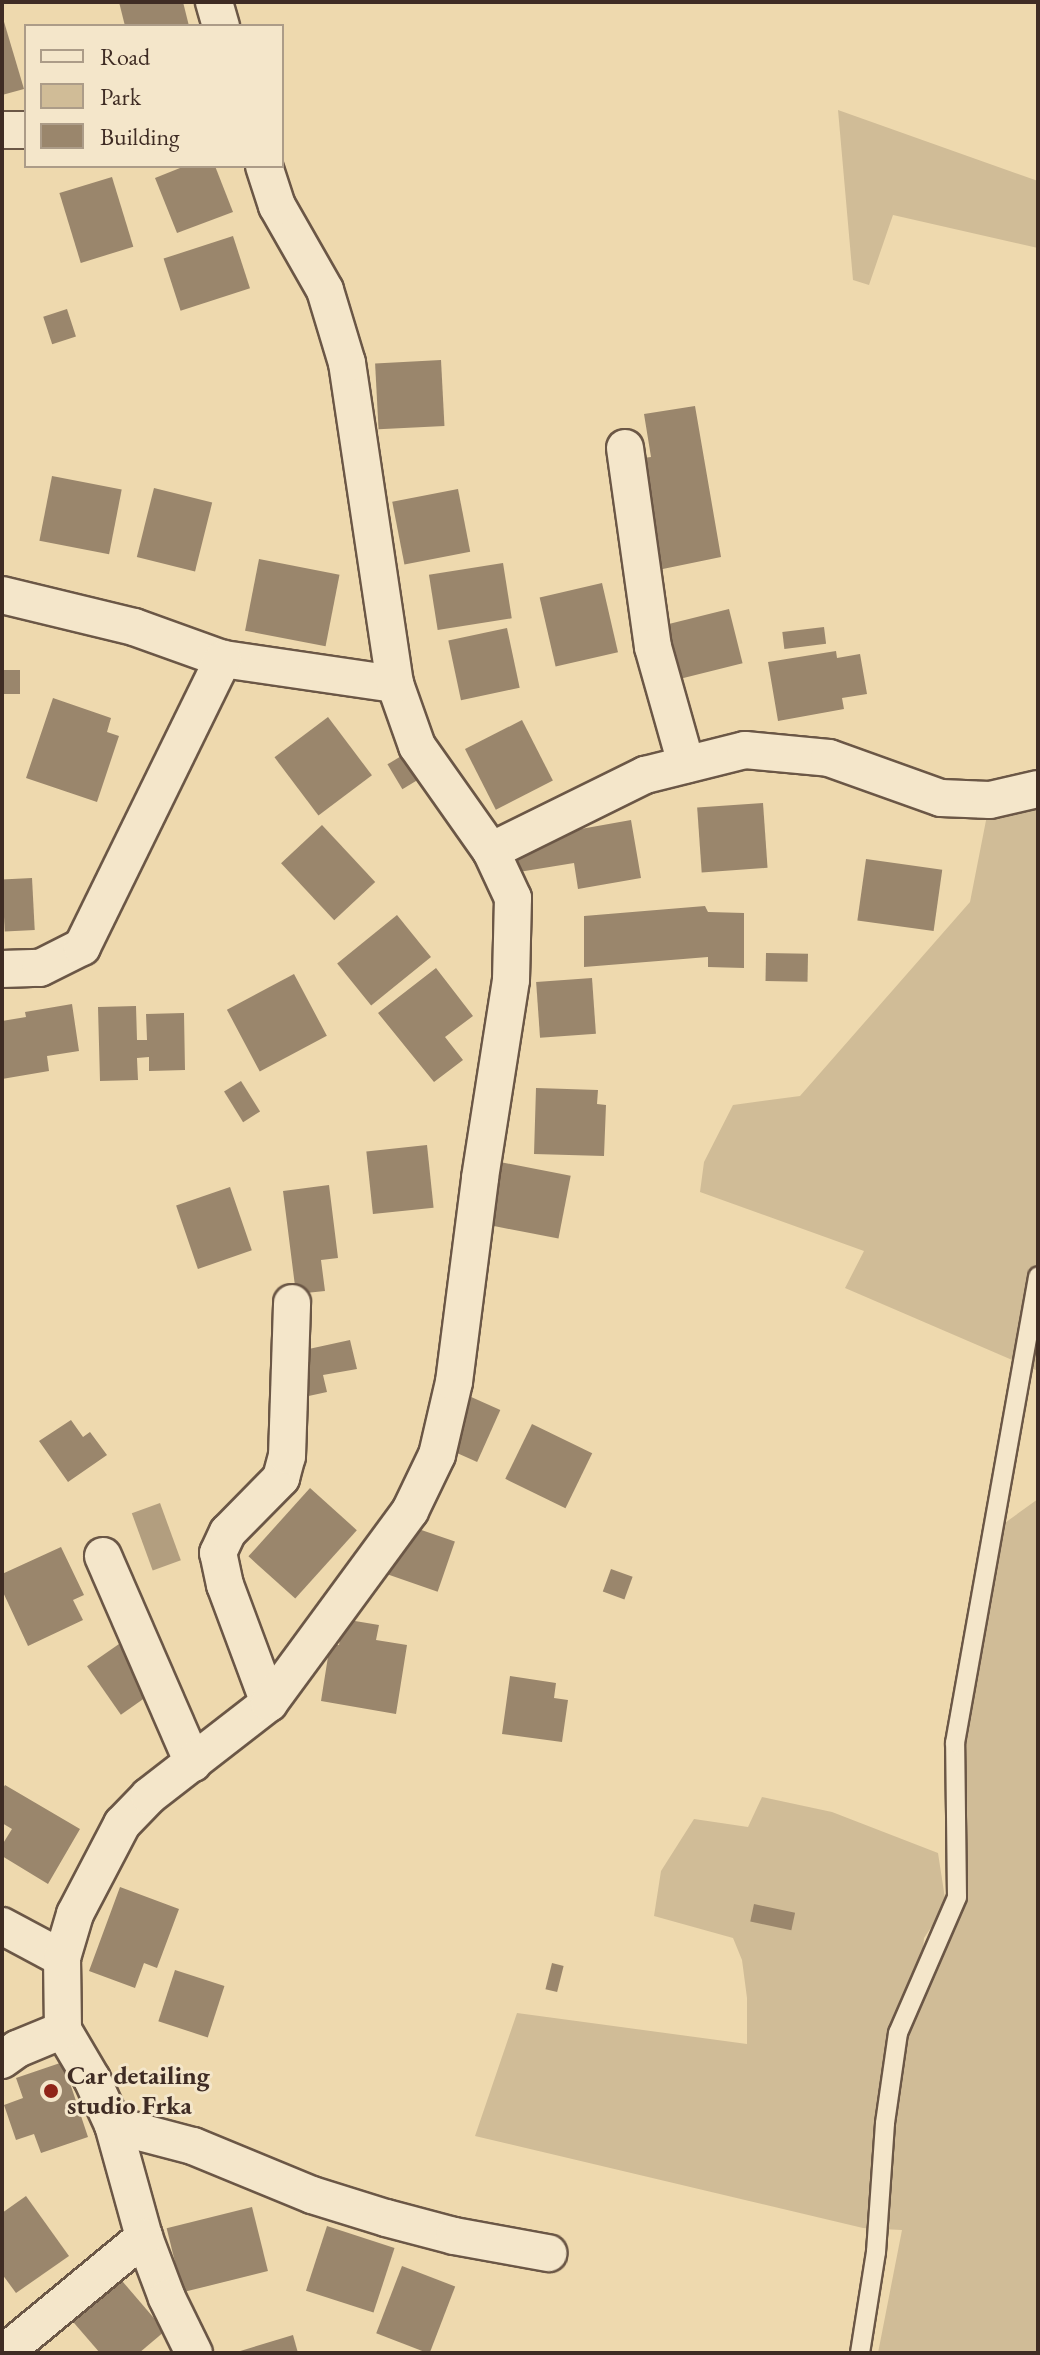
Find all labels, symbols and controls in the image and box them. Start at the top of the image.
legend [24,24,284,168]
text: Road [100,41,150,72]
text: Park [100,81,141,112]
text: Building [100,121,180,152]
place label: Car detailing studio Frka [67,2060,210,2122]
marker: Car detailing studio Frka [42,2082,60,2100]

